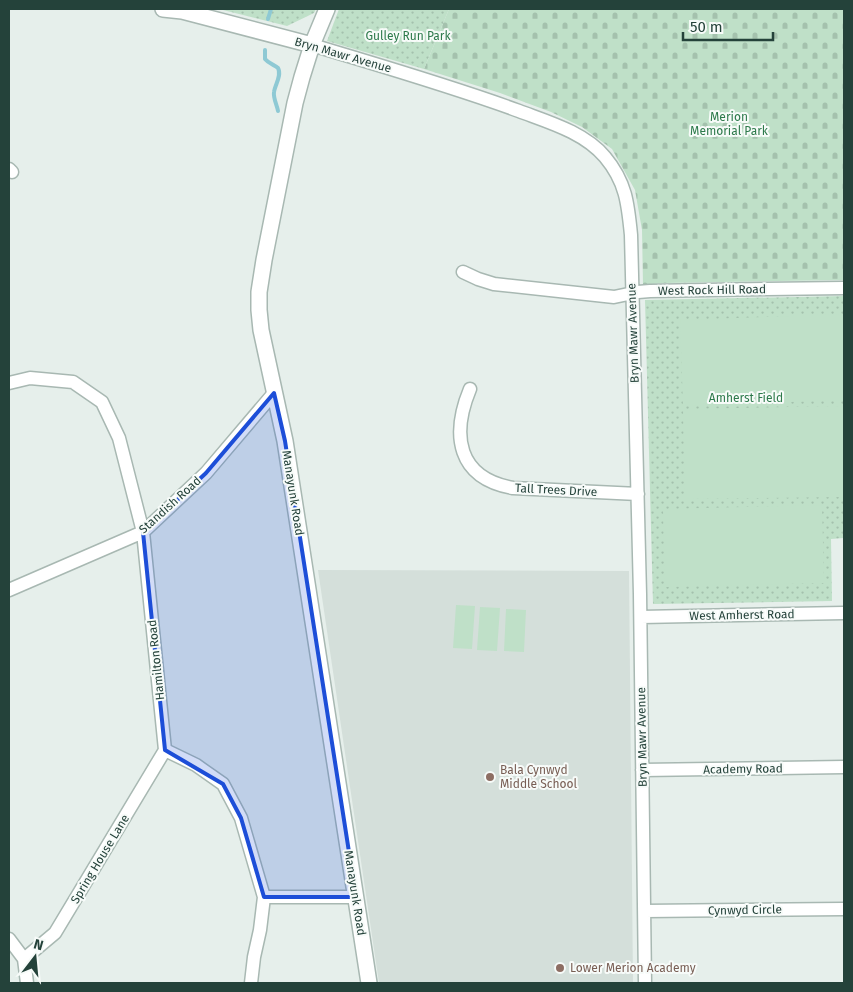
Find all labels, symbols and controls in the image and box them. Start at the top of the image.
scale bar [683,10,773,42]
text: 50 m [690,18,723,36]
park label: Gulley Run Park [365,29,451,43]
street label: Bryn Mawr Avenue [293,34,393,76]
park label: Merion Memorial Park [690,110,769,138]
street label: West Rock Hill Road [658,282,766,298]
street label: Bryn Mawr Avenue [624,283,642,383]
park label: Amherst Field [709,391,783,405]
street label: Manayunk Road [279,449,307,537]
street label: Standish Road [136,474,204,536]
street label: Tall Trees Drive [515,481,597,499]
street label: West Amherst Road [689,607,795,623]
street label: Hamilton Road [145,619,167,701]
street label: Bryn Mawr Avenue [634,687,650,787]
street label: Academy Road [703,761,783,777]
place label: Bala Cynwyd Middle School [500,763,578,791]
marker: Bala Cynwyd Middle School [484,771,496,783]
street label: Spring House Lane [68,812,132,906]
street label: Manayunk Road [341,849,369,937]
street label: Cynwyd Circle [708,902,782,918]
north arrow [10,932,60,982]
text: N [32,936,45,954]
place label: Lower Merion Academy [570,961,696,975]
marker: Lower Merion Academy [554,962,566,974]

